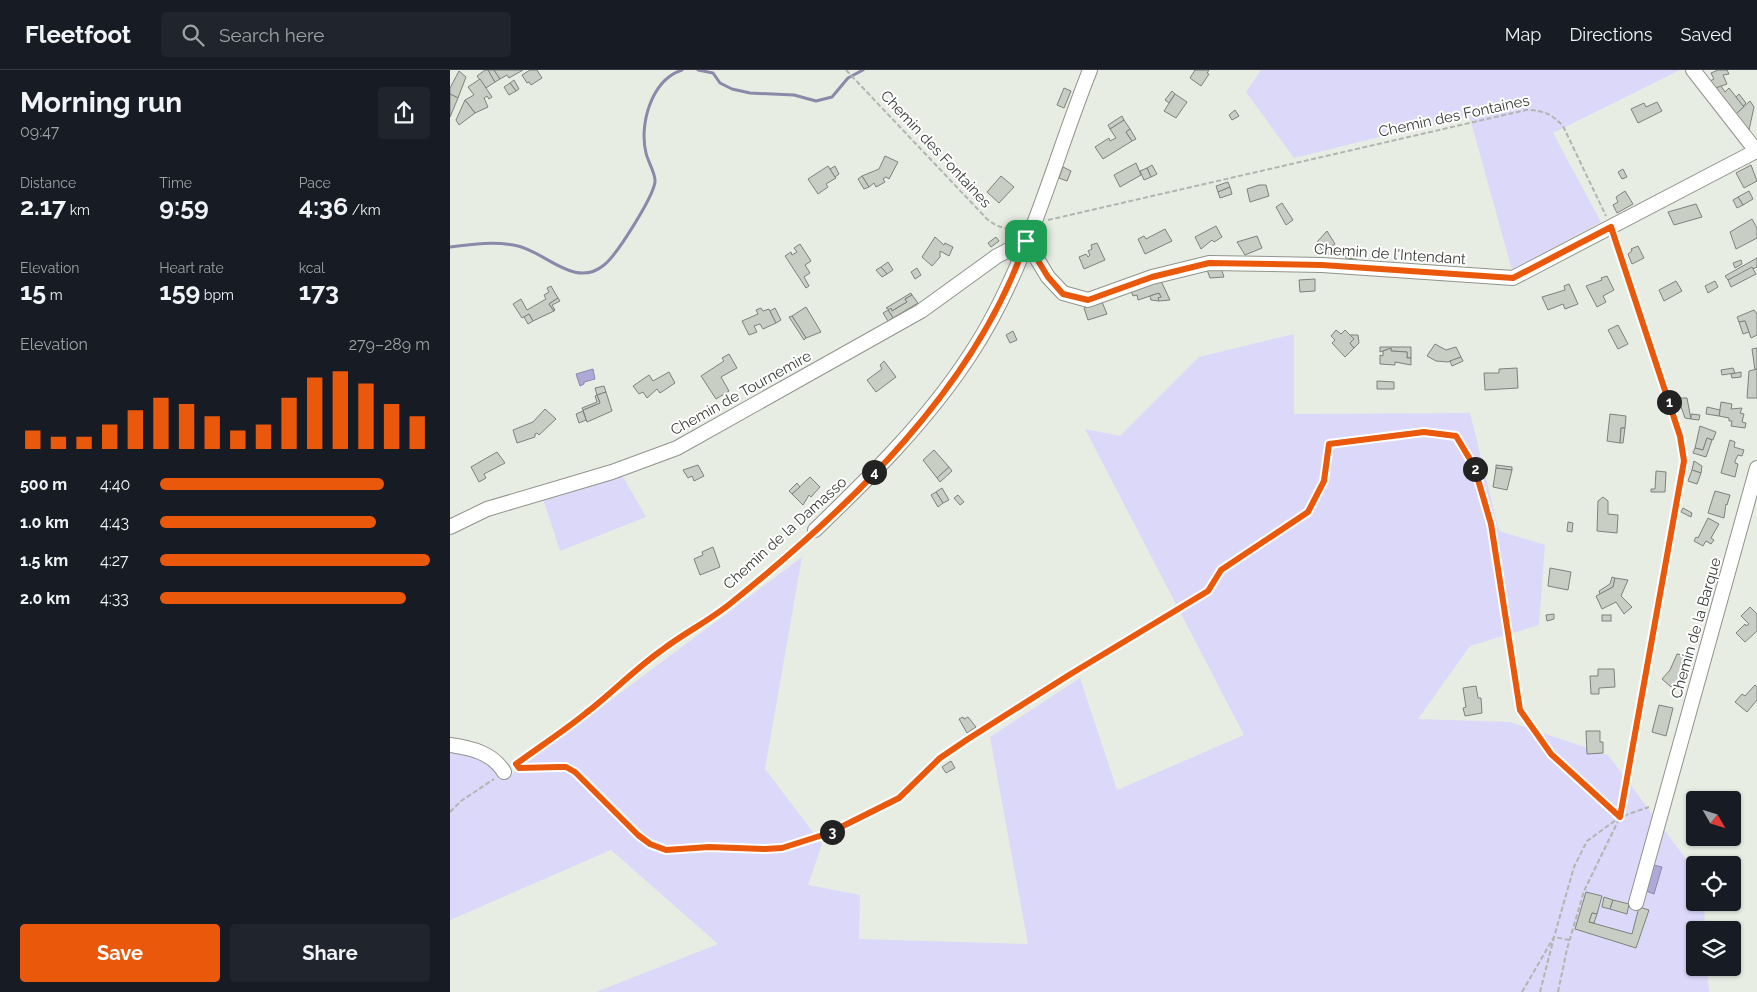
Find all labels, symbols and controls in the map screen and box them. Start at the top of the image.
search box [161,12,511,57]
text: Fleetfoot [25,20,131,49]
icon: search [179,21,207,49]
text: Search here [219,24,325,46]
text: Map [1505,24,1541,45]
text: Directions [1569,24,1653,45]
text: Saved [1681,24,1732,45]
text: Morning run [20,86,182,119]
button: share [378,87,430,139]
street label: Chemin des Fontaines [877,87,995,211]
street label: Chemin des Fontaines [1377,91,1531,141]
text: 09:47 [20,122,59,141]
text: Distance [20,175,76,191]
text: Time [159,175,192,191]
text: Pace [299,175,331,191]
text: 2.17 [20,191,66,221]
text: 9:59 [159,191,209,221]
text: 4:36 [299,191,348,221]
text: km [66,202,90,218]
text: /km [348,202,381,218]
pin [1005,220,1047,262]
icon: arrive [1012,227,1040,255]
street label: Chemin de l'Intendant [1313,240,1467,268]
text: Elevation [20,260,79,276]
text: Heart rate [159,260,224,276]
text: kcal [299,260,325,276]
text: 15 [20,276,46,306]
text: 159 [159,276,200,306]
text: 173 [299,276,339,306]
text: m [46,287,63,303]
text: bpm [200,287,234,303]
text: Elevation [20,335,88,354]
text: 279–289 m [349,335,430,354]
street label: Chemin de Tournemire [668,347,815,439]
pin: 1 [1656,390,1682,414]
text: 1 [1666,394,1673,410]
pin: 2 [1462,456,1488,482]
pin: 4 [862,460,886,484]
text: 2 [1472,461,1479,477]
text: 4 [871,464,879,480]
street label: Chemin de la Damasso [720,473,850,593]
text: 500 m [20,475,67,494]
text: 4:40 [100,475,130,494]
text: 1.0 km [20,513,69,532]
text: 4:43 [100,513,129,532]
text: 1.5 km [20,551,68,570]
text: 4:27 [100,551,129,570]
street label: Chemin de la Barque [1667,555,1725,701]
text: 2.0 km [20,589,70,608]
text: 4:33 [100,589,129,608]
north arrow [1686,791,1741,846]
map controls [1686,791,1741,976]
pin: 3 [820,820,844,844]
text: 3 [829,824,836,840]
button: locate [1686,856,1741,911]
button: layers [1686,921,1741,976]
button: Save [20,924,220,982]
button: Share [230,924,430,982]

